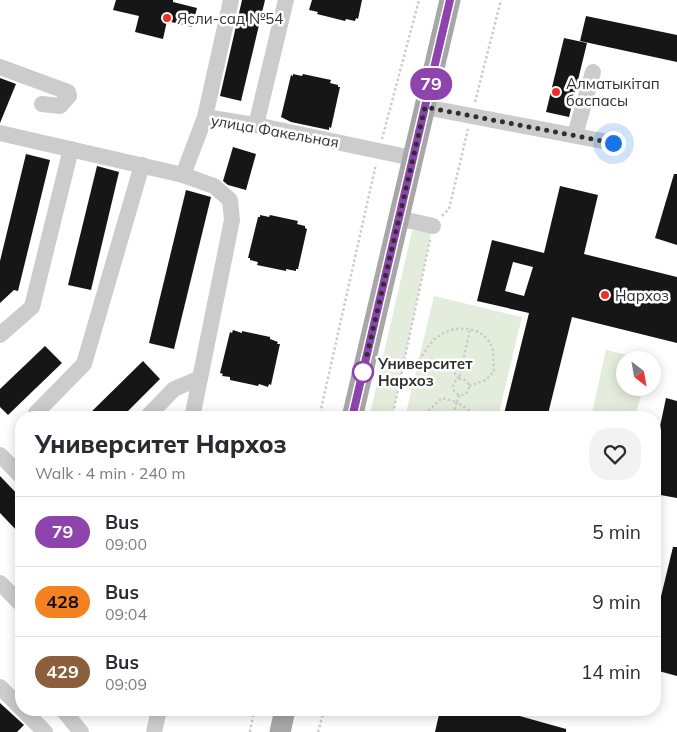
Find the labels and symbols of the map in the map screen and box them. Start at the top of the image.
place label: Ясли-сад №54 [177,9,283,28]
marker: Ясли-сад №54 [161,12,173,24]
line badge: 79 [408,68,454,100]
place label: Алматыкітап баспасы [566,74,660,110]
marker: Алматыкітап баспасы [550,86,562,98]
street label: улица Факельная [210,110,340,152]
your location [601,131,626,156]
place label: Нархоз [615,286,669,305]
marker: Нархоз [599,289,611,301]
north arrow [616,351,661,396]
place label: Университет Нархоз [377,354,473,390]
marker: Университет Нархоз [352,361,374,383]

